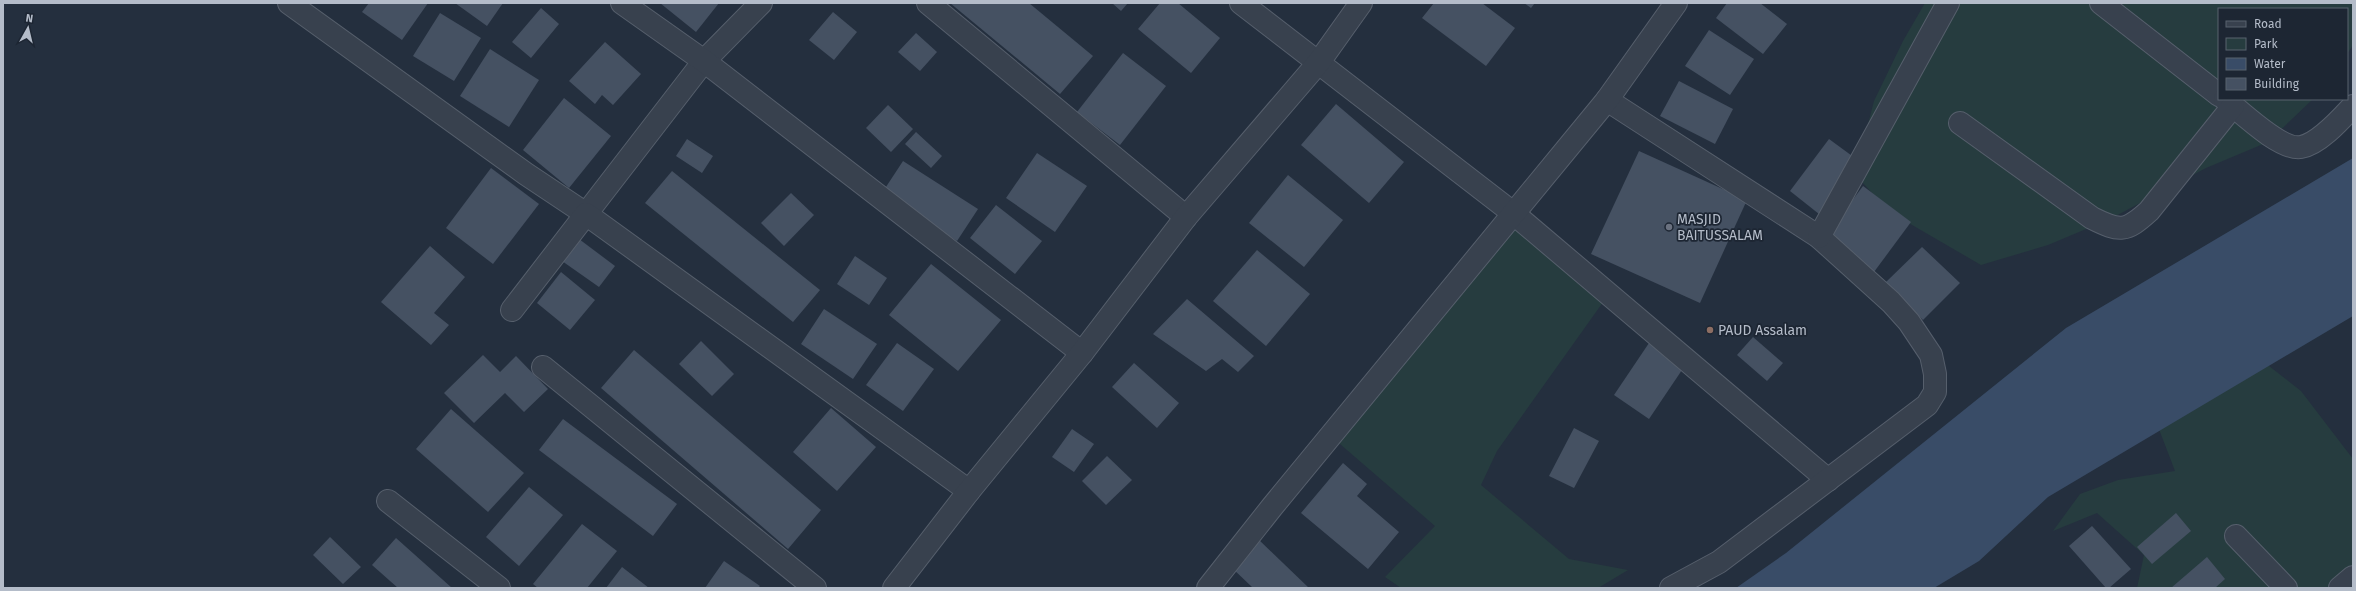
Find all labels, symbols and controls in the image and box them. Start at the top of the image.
north arrow [8,8,48,48]
legend [2218,8,2348,100]
text: N [25,12,34,26]
text: Road [2254,17,2282,31]
text: Park [2254,37,2278,51]
text: Water [2254,57,2286,71]
text: Building [2254,77,2300,91]
place label: MASJID BAITUSSALAM [1677,211,1763,244]
marker: MASJID BAITUSSALAM [1664,222,1674,232]
place label: PAUD Assalam [1718,322,1807,339]
marker: PAUD Assalam [1705,325,1715,335]

